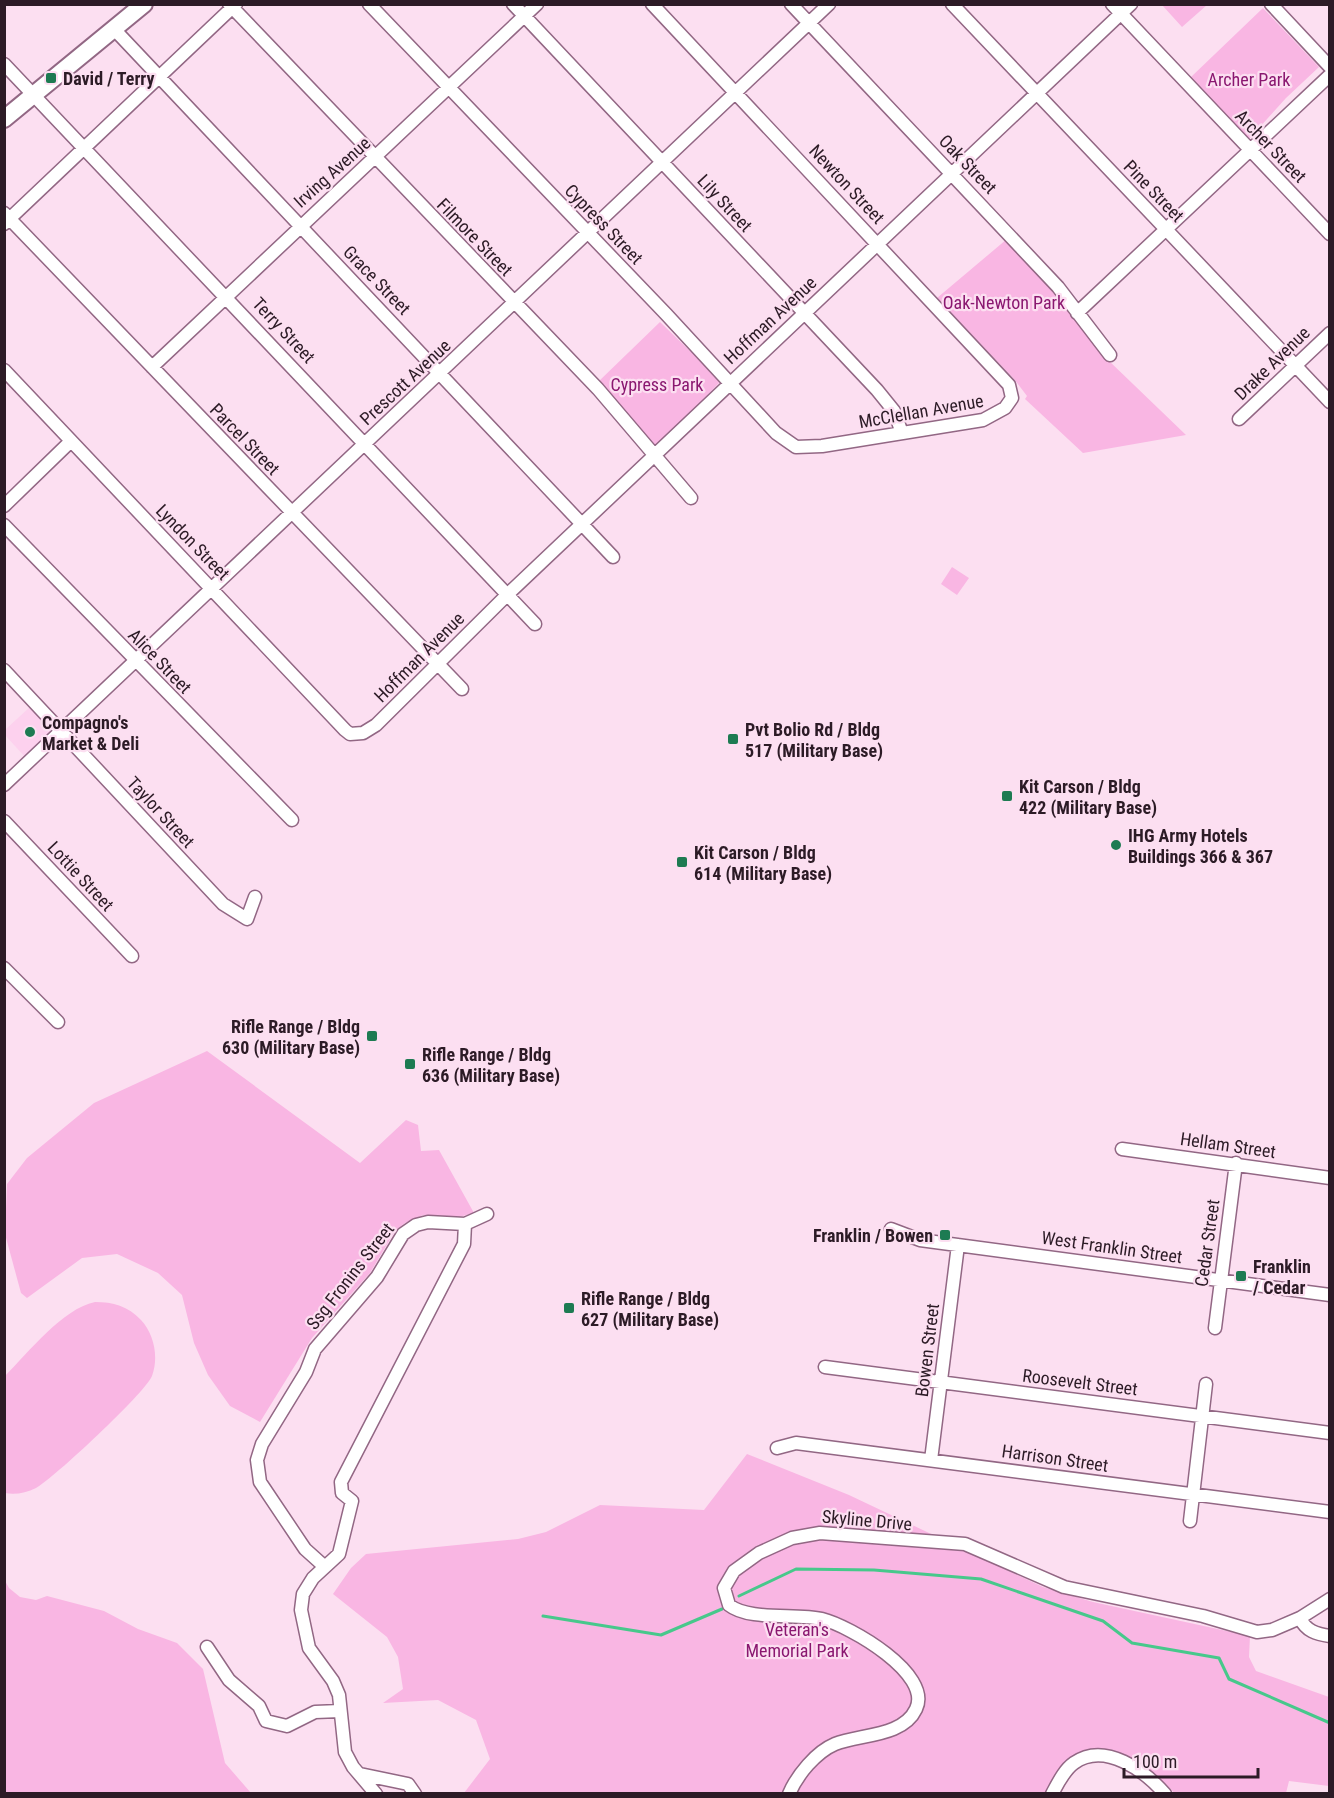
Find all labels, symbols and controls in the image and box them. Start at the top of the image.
place label: David / Terry [63,68,155,89]
park label: Archer Park [1208,69,1290,90]
marker: David / Terry [44,71,58,85]
street label: Archer Street [1231,105,1311,187]
street label: Oak Street [935,130,1001,198]
street label: Irving Avenue [289,132,375,212]
street label: Newton Street [805,140,889,228]
street label: Pine Street [1120,156,1188,226]
street label: Lily Street [693,170,757,236]
street label: Cypress Street [561,180,647,268]
street label: Filmore Street [433,194,517,280]
street label: Grace Street [339,241,415,319]
street label: Hoffman Avenue [720,272,820,368]
park label: Oak-Newton Park [943,292,1065,313]
street label: Terry Street [248,293,320,367]
street label: Drake Avenue [1230,322,1314,404]
street label: Prescott Avenue [355,335,455,429]
park label: Cypress Park [611,374,703,395]
street label: McClellan Avenue [857,390,985,432]
street label: Parcel Street [206,399,284,479]
street label: Lyndon Street [152,500,234,584]
street label: Hoffman Avenue [370,608,468,706]
street label: Alice Street [124,624,196,698]
place label: Compagno's Market & Deli [42,712,139,754]
place label: Pvt Bolio Rd / Bldg 517 (Military Base) [745,719,883,762]
marker: Compagno's Market & Deli [23,725,37,739]
marker: Pvt Bolio Rd / Bldg 517 (Military Base) [726,732,740,746]
street label: Taylor Street [123,772,199,852]
place label: Kit Carson / Bldg 422 (Military Base) [1019,776,1157,819]
marker: Kit Carson / Bldg 422 (Military Base) [1000,789,1014,803]
place label: IHG Army Hotels Buildings 366 & 367 [1128,825,1273,867]
street label: Lottie Street [44,837,118,915]
marker: IHG Army Hotels Buildings 366 & 367 [1109,838,1123,852]
place label: Kit Carson / Bldg 614 (Military Base) [694,842,832,885]
marker: Kit Carson / Bldg 614 (Military Base) [675,855,689,869]
place label: Rifle Range / Bldg 630 (Military Base) [222,1016,360,1059]
marker: Rifle Range / Bldg 630 (Military Base) [365,1029,379,1043]
place label: Rifle Range / Bldg 636 (Military Base) [422,1044,560,1087]
marker: Rifle Range / Bldg 636 (Military Base) [403,1057,417,1071]
street label: Hellam Street [1179,1128,1277,1162]
street label: Cedar Street [1190,1198,1224,1288]
street label: Ssg Fronins Street [302,1219,398,1333]
place label: Franklin / Bowen [813,1225,933,1246]
street label: West Franklin Street [1040,1227,1184,1267]
marker: Franklin / Bowen [938,1228,952,1242]
place label: Franklin / Cedar [1252,1256,1311,1298]
marker: Franklin / Cedar [1234,1269,1248,1283]
place label: Rifle Range / Bldg 627 (Military Base) [581,1288,719,1331]
marker: Rifle Range / Bldg 627 (Military Base) [562,1301,576,1315]
street label: Bowen Street [911,1302,943,1398]
street label: Roosevelt Street [1021,1365,1139,1399]
street label: Harrison Street [1000,1440,1110,1476]
street label: Skyline Drive [821,1506,913,1534]
park label: Veteran's Memorial Park [745,1619,849,1661]
scale bar [1124,1741,1258,1779]
text: 100 m [1133,1751,1177,1772]

